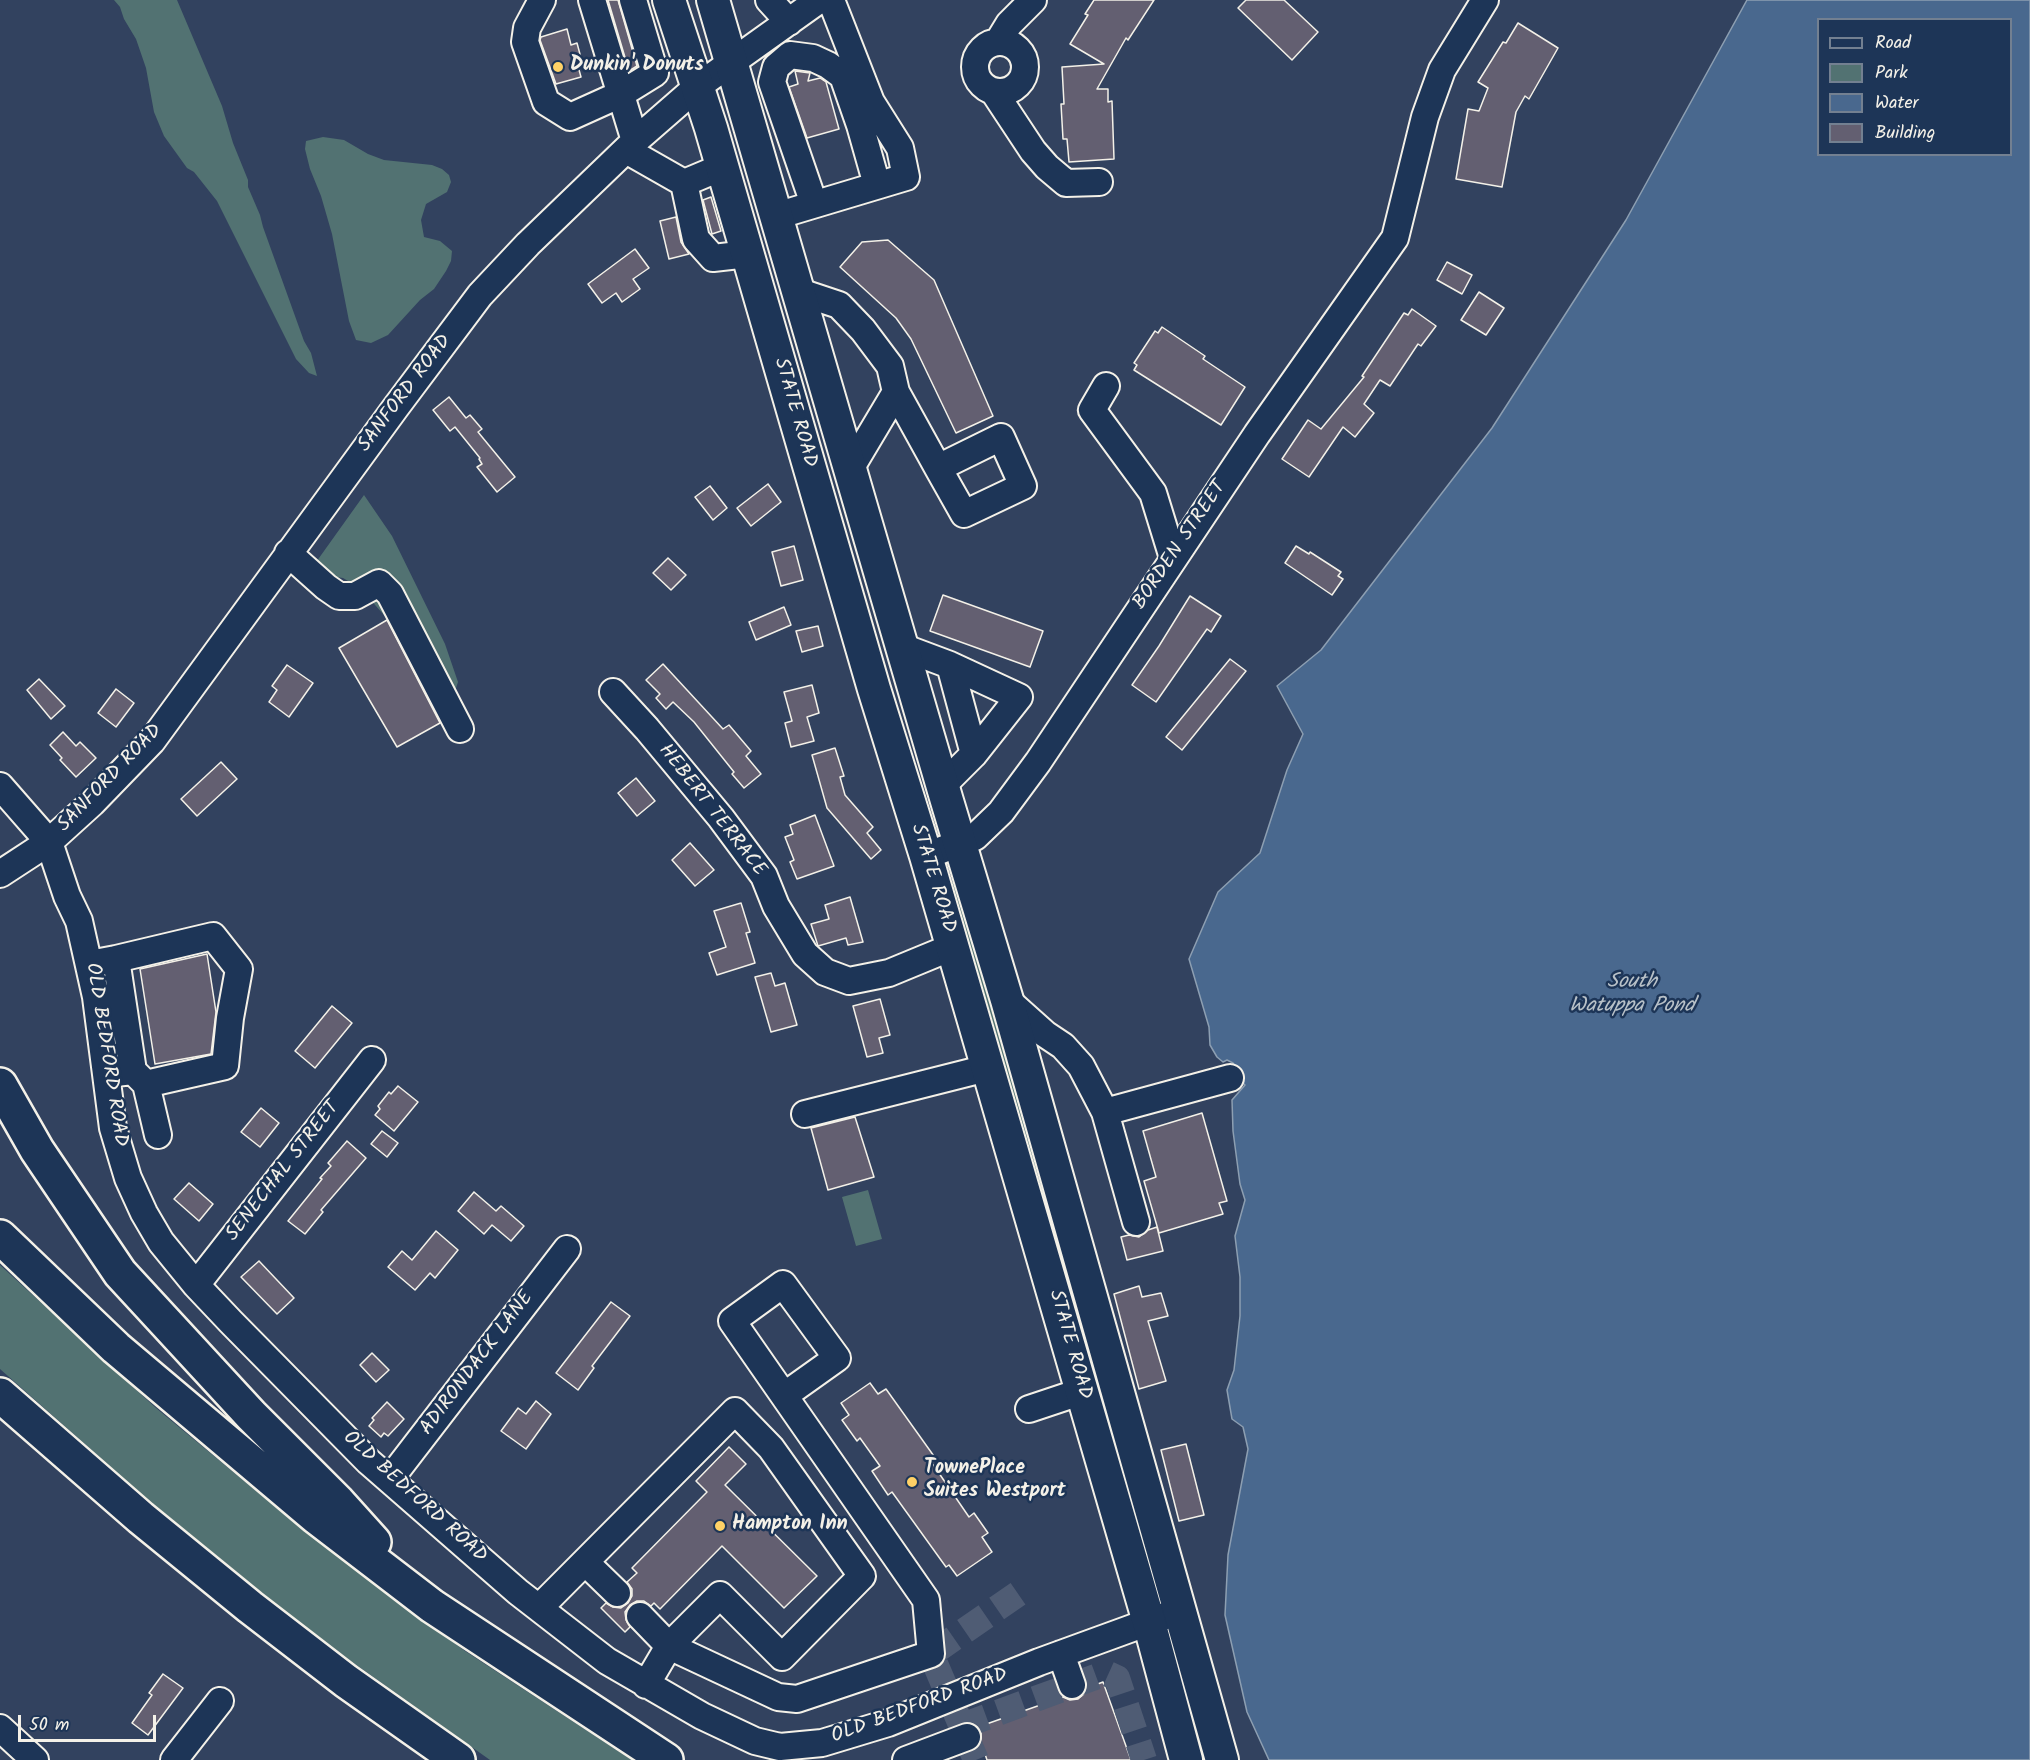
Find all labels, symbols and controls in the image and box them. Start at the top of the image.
legend [1817,18,2012,156]
text: Road [1875,29,1911,58]
place label: Dunkin' Donuts [570,55,704,79]
text: Park [1875,59,1908,88]
marker: Dunkin' Donuts [551,60,565,74]
text: Water [1875,89,1919,118]
text: Building [1875,119,1935,148]
street label: SANFORD ROAD [354,331,458,457]
street label: STATE ROAD [767,355,821,471]
street label: BORDEN STREET [1129,477,1233,615]
street label: SANFORD ROAD [54,720,168,838]
street label: HEBERT TERRACE [652,740,770,882]
street label: STATE ROAD [904,822,960,936]
street label: OLD BEDFORD ROAD [79,961,131,1149]
water label: South Watuppa Pond [1569,970,1695,1020]
street label: SENECHAL STREET [222,1097,346,1247]
street label: ADIRONDACK LANE [416,1287,540,1441]
street label: STATE ROAD [1042,1287,1096,1403]
street label: OLD BEDFORD ROAD [337,1427,491,1569]
place label: TownePlace Suites Westport [924,1458,1066,1505]
marker: TownePlace Suites Westport [905,1475,919,1489]
place label: Hampton Inn [732,1514,848,1538]
marker: Hampton Inn [713,1519,727,1533]
street label: OLD BEDFORD ROAD [829,1664,1011,1750]
scale bar [21,1703,159,1741]
text: 50 m [29,1711,69,1740]

